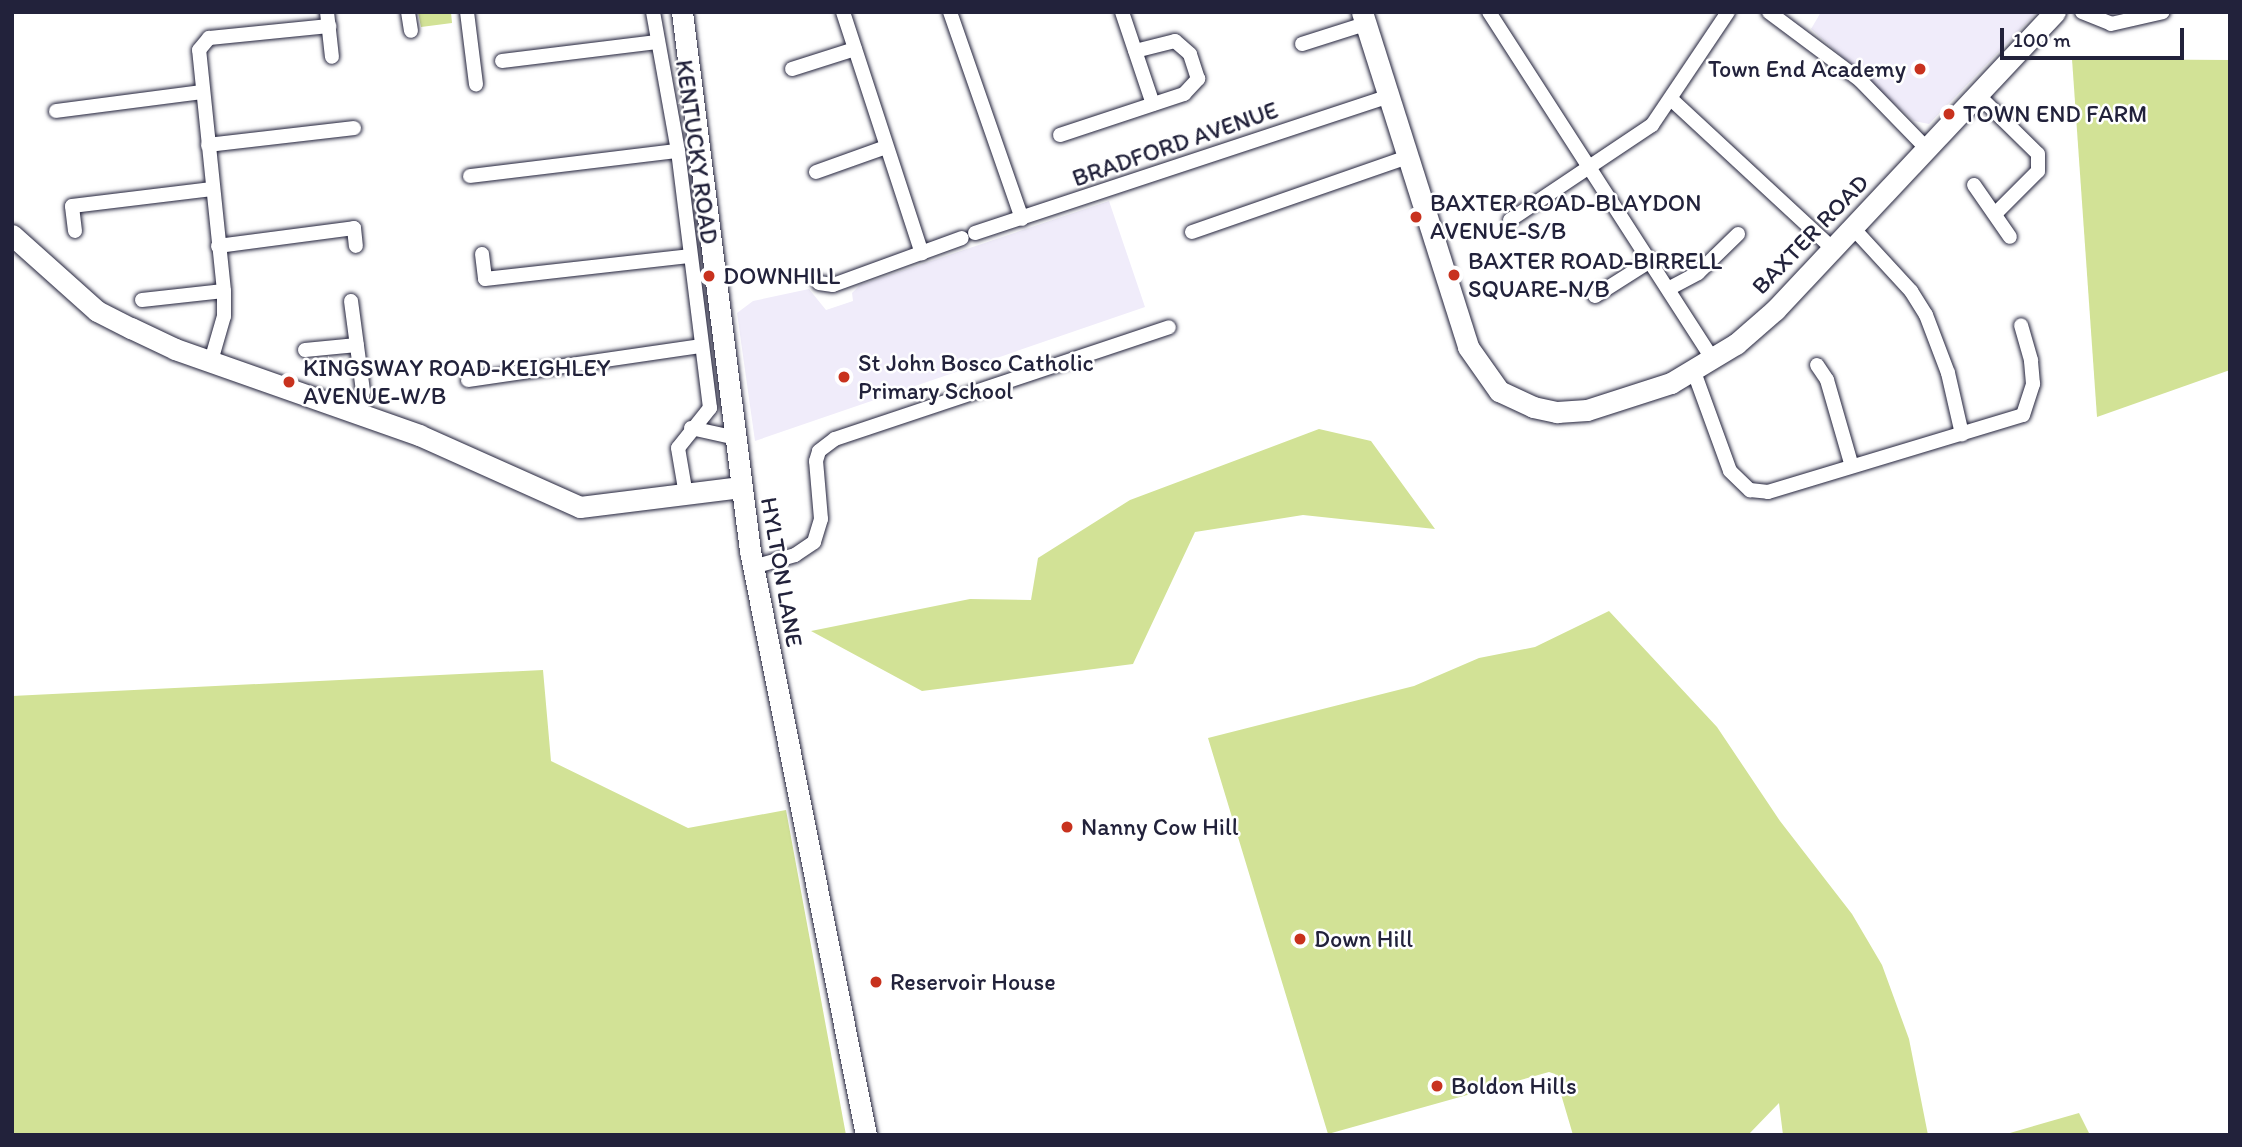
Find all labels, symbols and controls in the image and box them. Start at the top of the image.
scale bar [2004,14,2188,58]
text: 100 m [2013,27,2071,52]
place label: Town End Academy [1708,55,1906,83]
street label: KENTUCKY ROAD [670,58,724,246]
marker: Town End Academy [1912,61,1928,77]
street label: BRADFORD AVENUE [1069,95,1281,193]
place label: TOWN END FARM [1963,100,2146,128]
marker: TOWN END FARM [1941,106,1957,122]
street label: BAXTER ROAD [1746,168,1874,300]
place label: BAXTER ROAD-BLAYDON AVENUE-S/B [1430,189,1701,245]
marker: BAXTER ROAD-BLAYDON AVENUE-S/B [1408,209,1424,225]
place label: BAXTER ROAD-BIRRELL SQUARE-N/B [1468,247,1724,303]
place label: DOWNHILL [723,262,840,290]
marker: BAXTER ROAD-BIRRELL SQUARE-N/B [1446,267,1462,283]
marker: DOWNHILL [701,268,717,284]
place label: St John Bosco Catholic Primary School [858,349,1093,405]
place label: KINGSWAY ROAD-KEIGHLEY AVENUE-W/B [303,354,611,410]
marker: St John Bosco Catholic Primary School [836,369,852,385]
marker: KINGSWAY ROAD-KEIGHLEY AVENUE-W/B [281,374,297,390]
street label: HYLTON LANE [755,495,809,649]
place label: Nanny Cow Hill [1081,813,1239,841]
marker: Nanny Cow Hill [1059,819,1075,835]
place label: Down Hill [1314,925,1413,953]
marker: Down Hill [1292,931,1308,947]
place label: Reservoir House [890,968,1056,996]
marker: Reservoir House [868,974,884,990]
place label: Boldon Hills [1451,1072,1577,1100]
marker: Boldon Hills [1429,1078,1445,1094]

